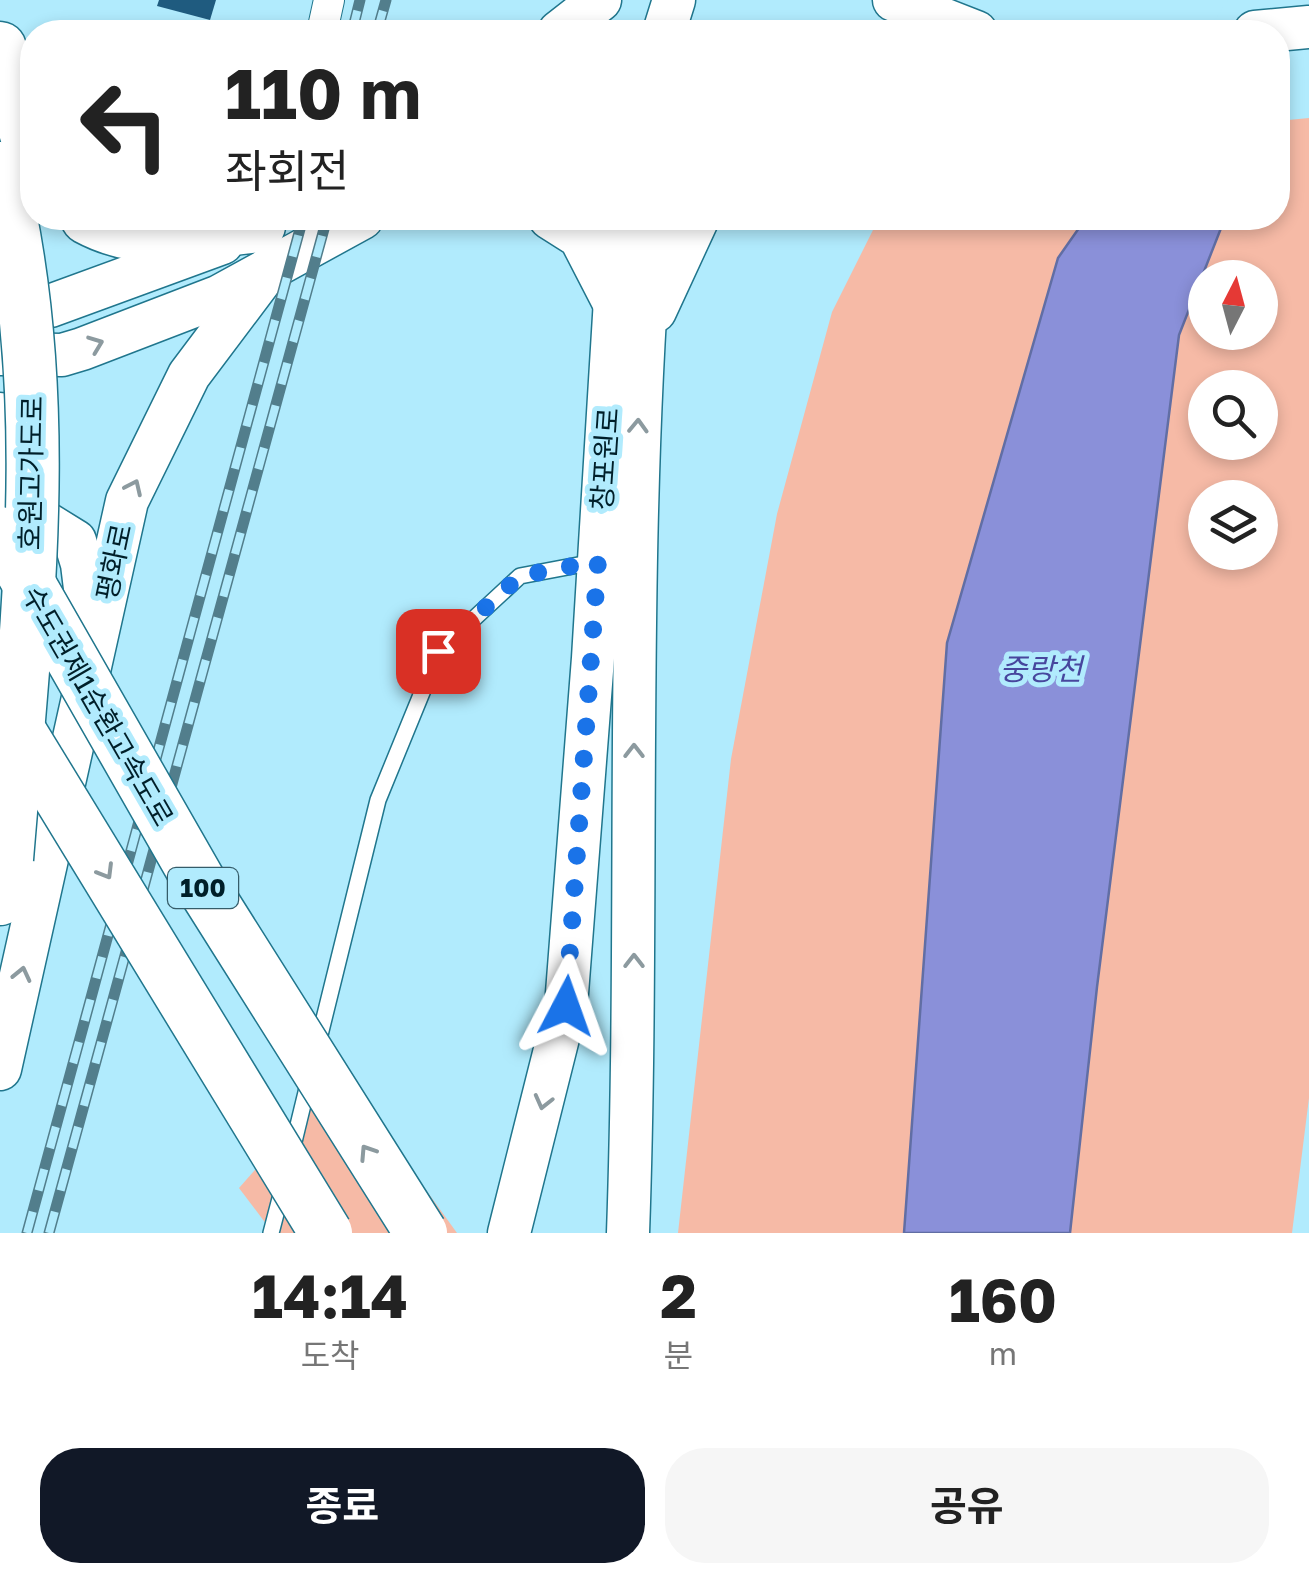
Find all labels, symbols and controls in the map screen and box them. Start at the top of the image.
text: 110 m [225,50,421,134]
icon: left [60,60,190,190]
text: 좌회전 [225,143,349,197]
north arrow [1188,260,1278,350]
map controls [1188,260,1278,570]
one-way arrow [86,335,103,355]
button: search [1188,370,1278,460]
street label: 호원고가도로 [13,395,48,551]
street label: 창포원로 [584,406,625,512]
one-way arrow [628,418,649,434]
one-way arrow [122,479,142,497]
button: layers [1188,480,1278,570]
street label: 평화로 [89,521,138,603]
street label: 수도권제1순환고속도로 [16,580,181,831]
pin [396,609,481,694]
icon: arrive [411,624,466,679]
water label: 중랑천 [1000,651,1086,687]
one-way arrow [623,743,645,758]
one-way arrow [93,861,112,879]
road number: 100 [168,868,238,908]
one-way arrow [624,952,645,968]
position arrow [514,954,618,1058]
one-way arrow [10,966,31,983]
one-way arrow [534,1093,555,1110]
one-way arrow [361,1144,380,1162]
text: 14:14 [252,1259,408,1331]
text: 2 [660,1259,697,1331]
text: 160 [949,1263,1057,1335]
text: m [989,1334,1017,1372]
text: 도착 [301,1336,360,1374]
text: 분 [664,1336,693,1374]
button: 종료 [40,1448,645,1563]
button: 공유 [665,1448,1269,1563]

